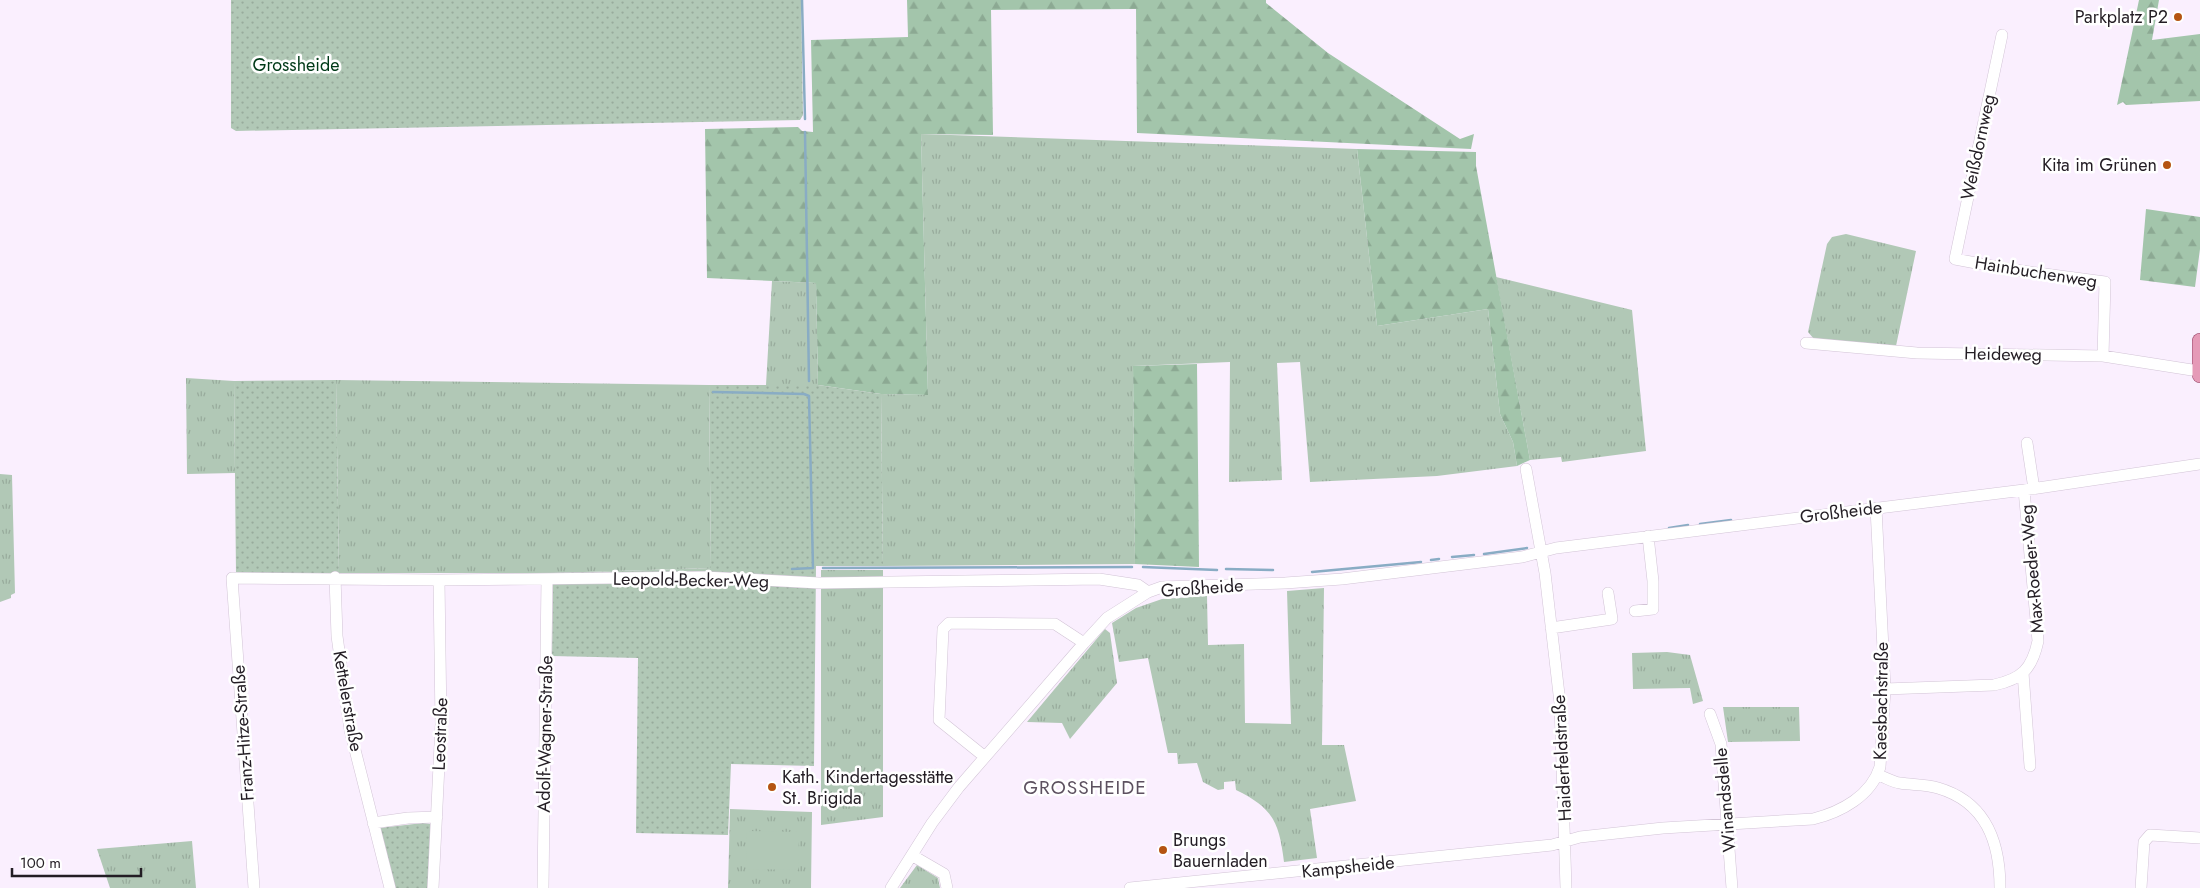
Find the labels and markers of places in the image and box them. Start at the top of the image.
place label: Parkplatz P2 [2075,4,2168,30]
marker: Parkplatz P2 [2172,11,2184,23]
place label: Kita im Grünen [2042,152,2157,178]
marker: Kita im Grünen [2161,159,2173,171]
place label: Kath. Kindertagesstätte St. Brigida [782,764,953,811]
marker: Kath. Kindertagesstätte St. Brigida [766,781,778,793]
place label: Brungs Bauernladen [1173,827,1268,874]
marker: Brungs Bauernladen [1157,844,1169,856]

